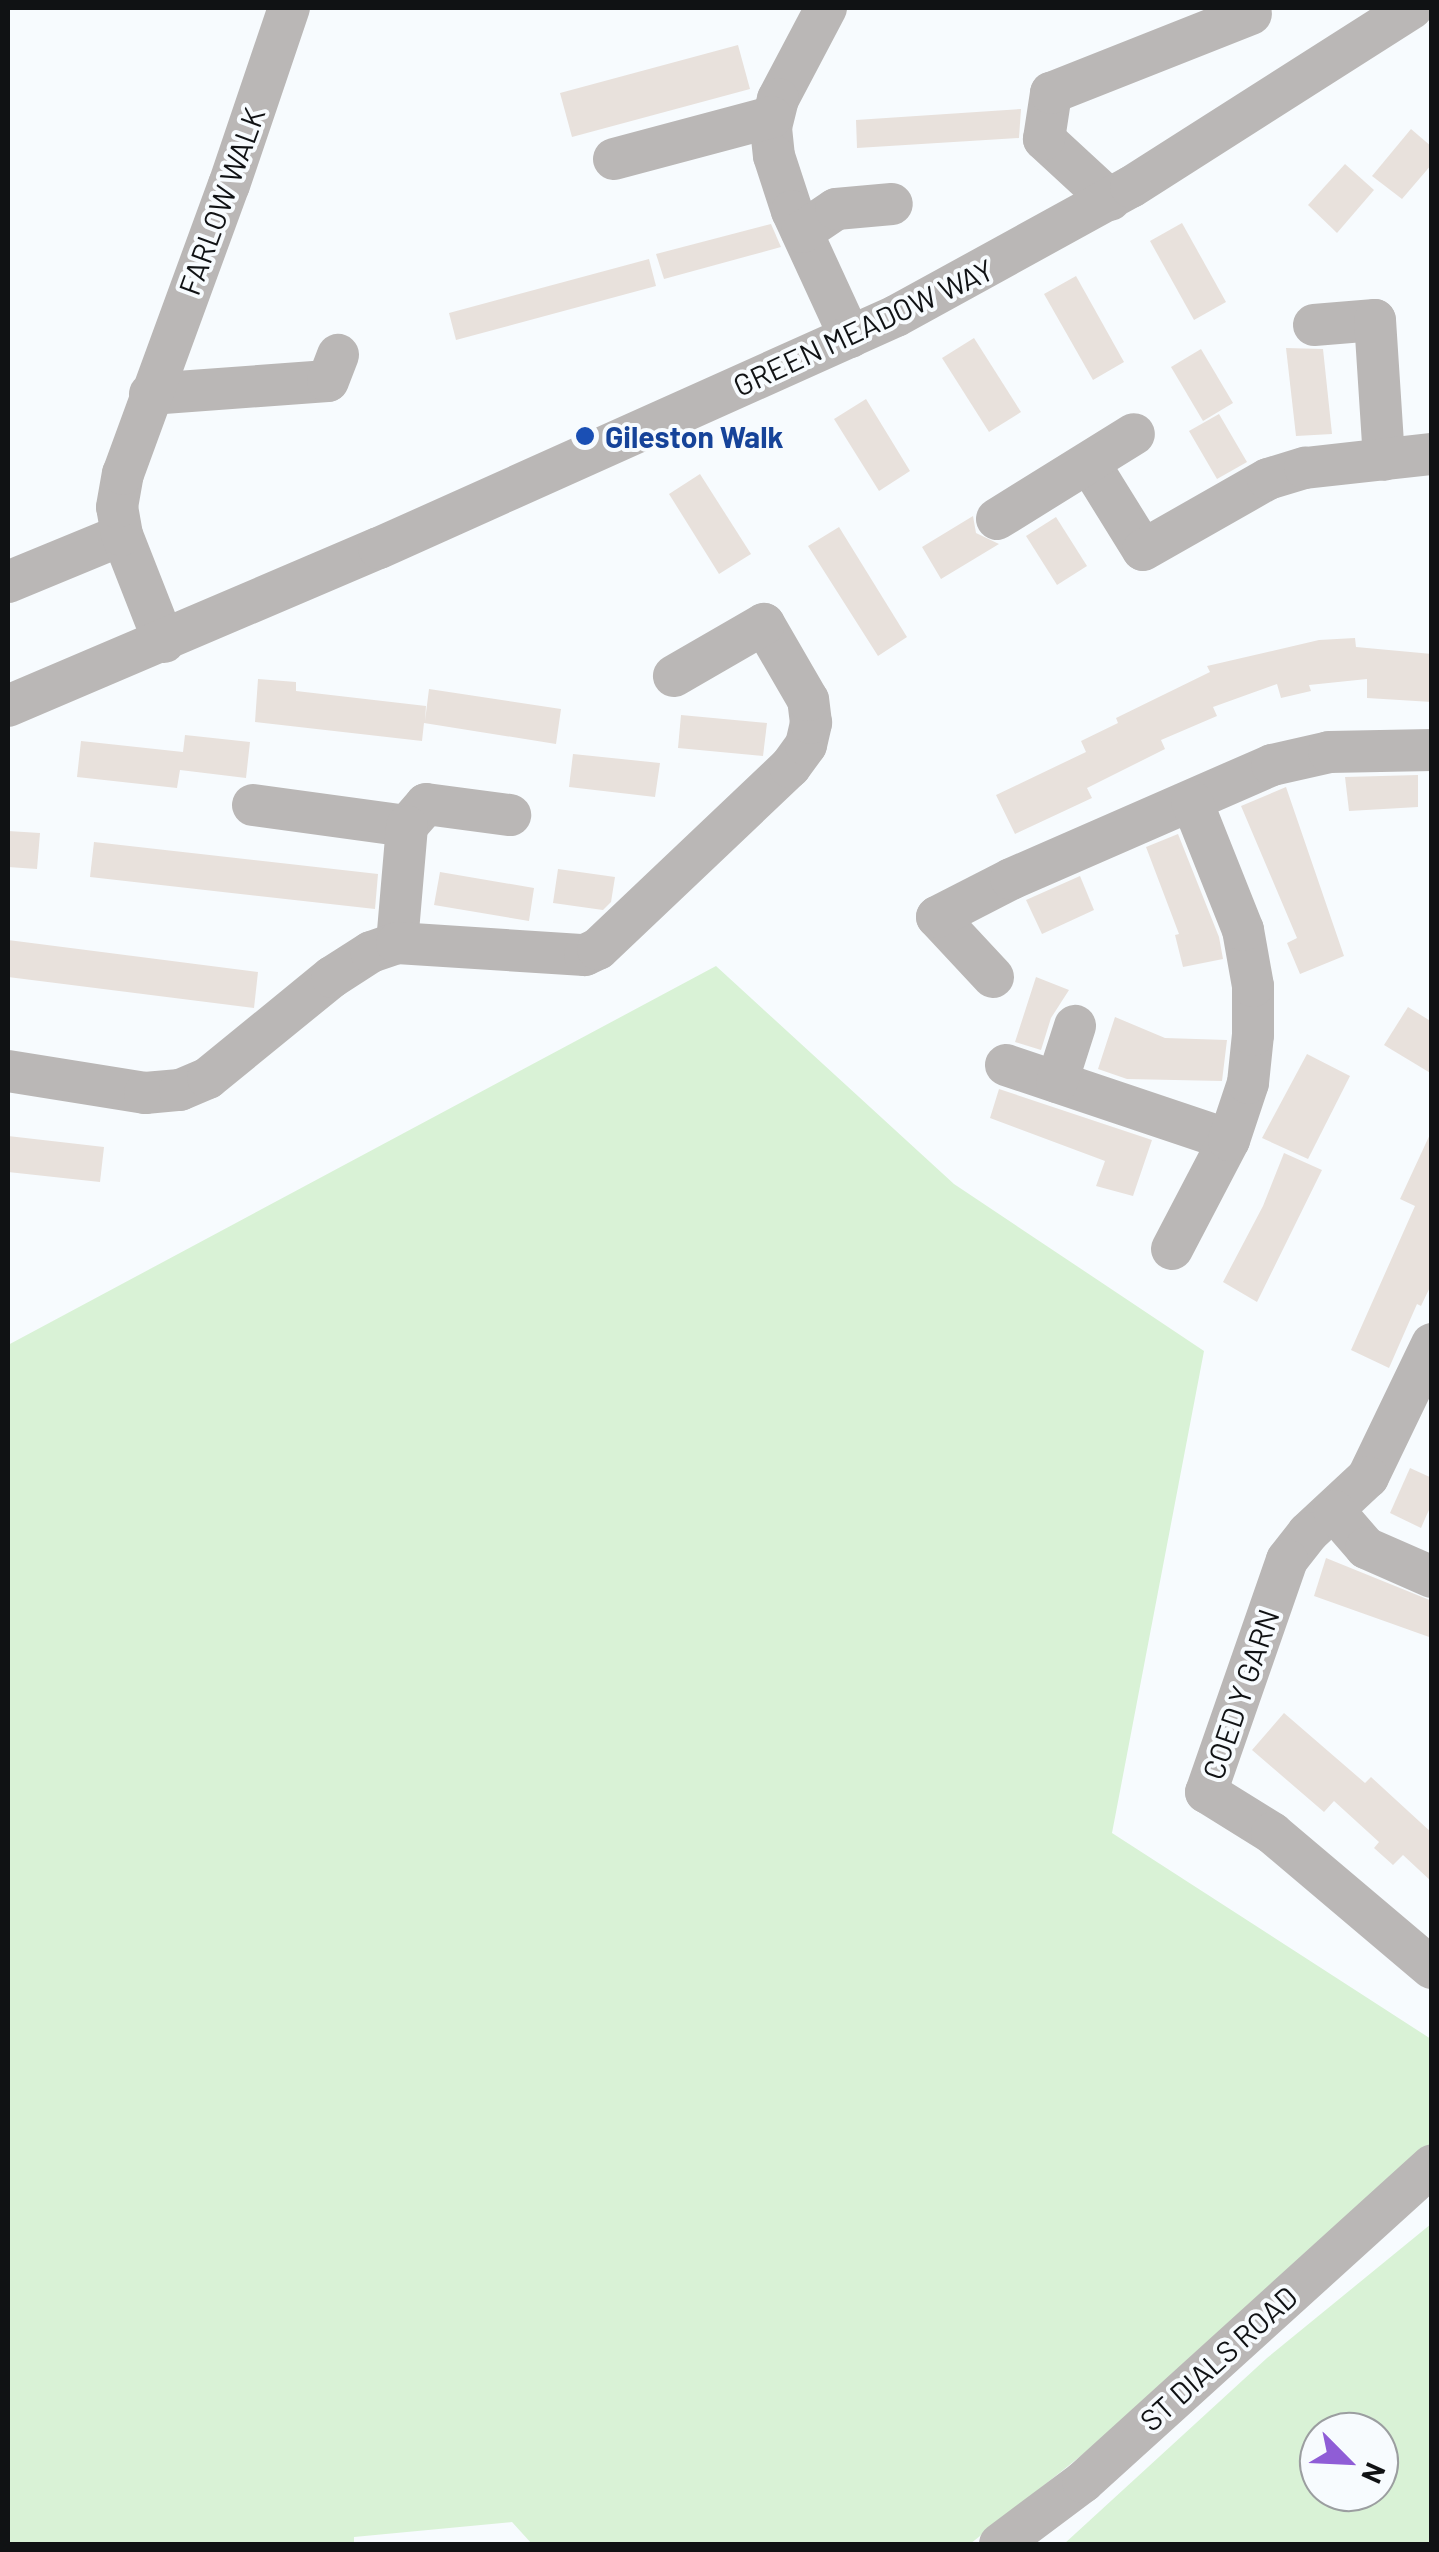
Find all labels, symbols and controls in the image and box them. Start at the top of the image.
street label: FARLOW WALK [170,102,272,300]
street label: GREEN MEADOW WAY [727,251,999,403]
place label: Gileston Walk [605,418,784,454]
marker: Gileston Walk [574,425,596,447]
street label: COED Y GARN [1194,1604,1286,1784]
street label: ST DIALS ROAD [1132,2278,1304,2438]
north arrow [1299,2412,1399,2512]
text: N [1355,2458,1394,2489]

